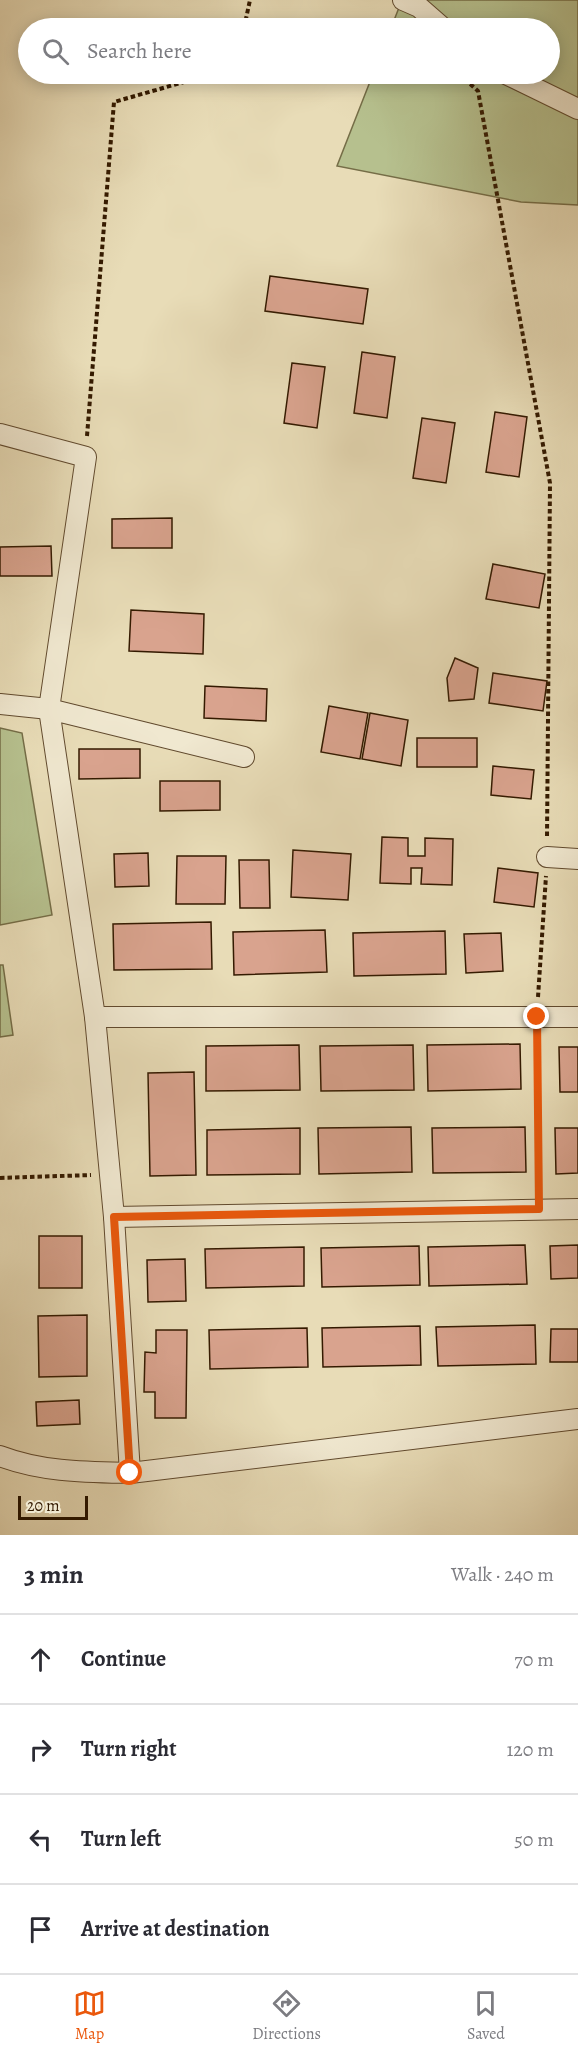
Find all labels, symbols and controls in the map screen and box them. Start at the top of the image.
search box [18,18,560,84]
icon: search [39,35,72,68]
text: Search here [87,36,192,66]
route end [523,1003,549,1029]
route start [116,1459,142,1485]
scale bar [18,1493,88,1520]
text: 20 m [27,1495,60,1517]
text: 3 min [24,1557,84,1592]
text: Walk · 240 m [451,1561,554,1588]
icon: ahead [24,1643,57,1676]
text: Continue [81,1644,166,1674]
text: 70 m [514,1646,554,1673]
icon: right [24,1733,57,1766]
text: Turn right [81,1734,177,1764]
text: 120 m [506,1736,554,1763]
icon: left [24,1823,57,1856]
text: Turn left [81,1824,161,1854]
text: 50 m [514,1826,554,1853]
icon: arrive [24,1913,57,1946]
text: Arrive at destination [81,1914,270,1944]
tab: Map [73,1987,106,2045]
tab: Directions [252,1987,321,2045]
tab: Saved [467,1987,505,2045]

